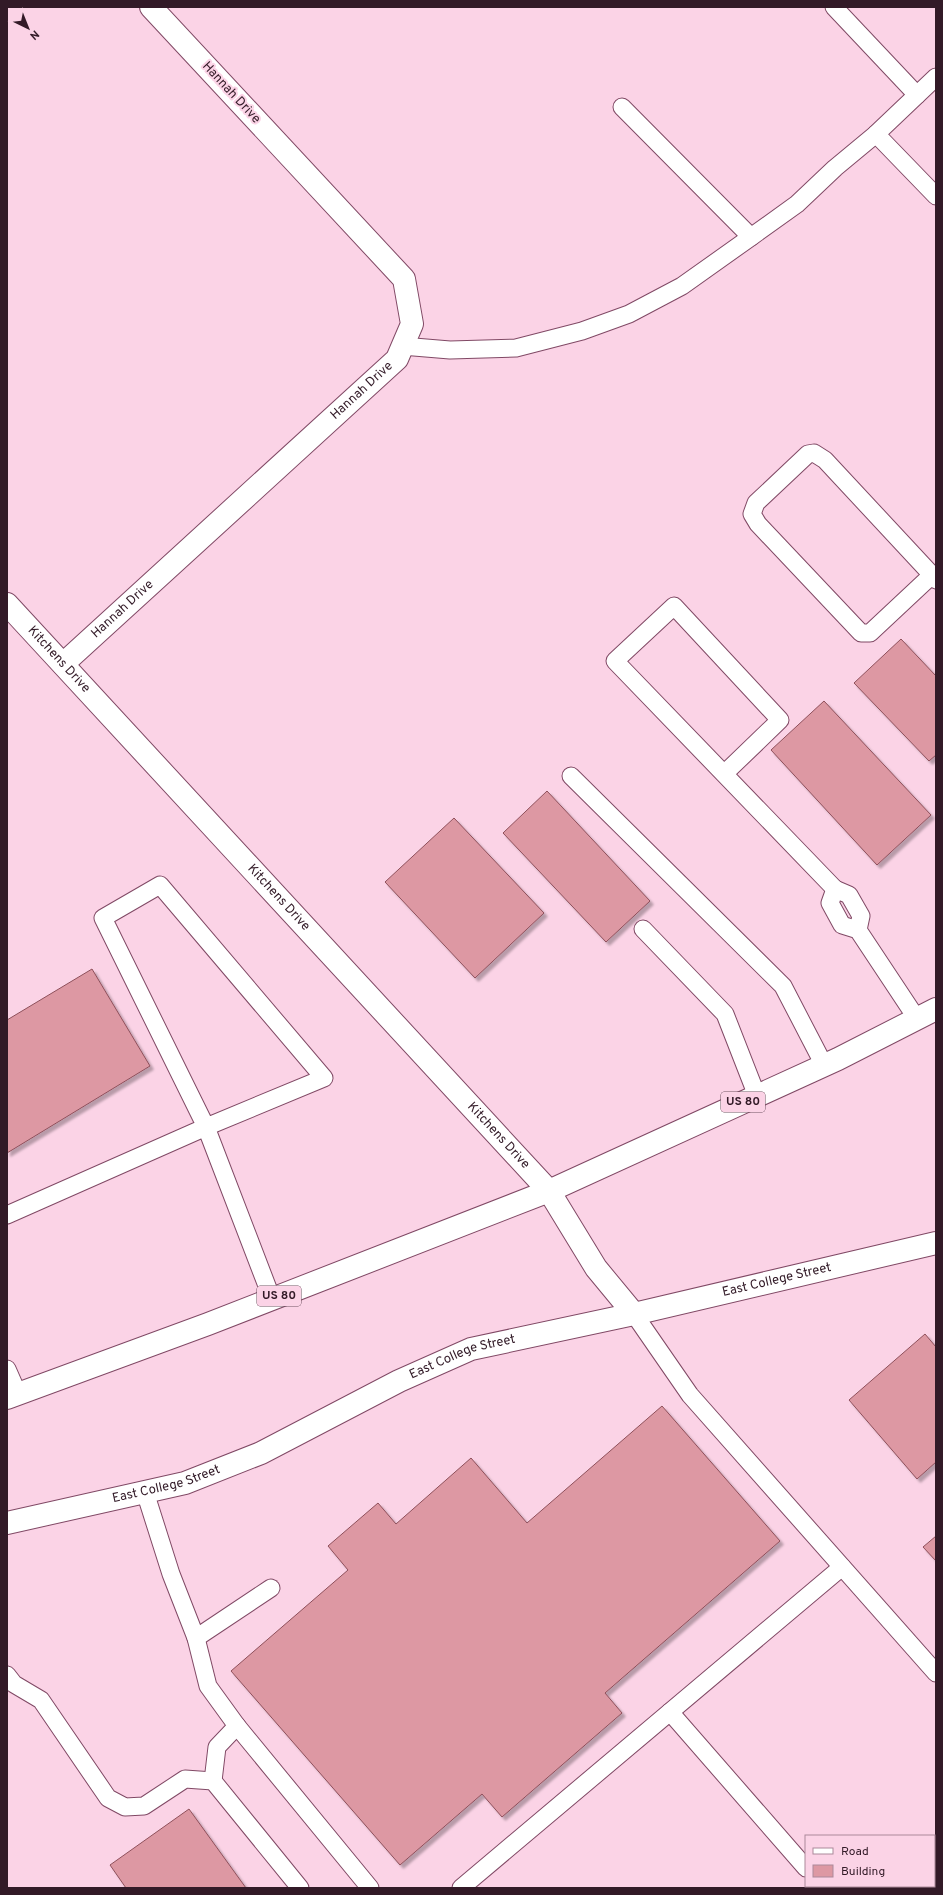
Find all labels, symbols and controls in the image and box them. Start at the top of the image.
north arrow [8,8,48,48]
text: N [26,27,42,42]
street label: Hannah Drive [198,59,264,127]
street label: Hannah Drive [328,358,397,423]
street label: Hannah Drive [88,577,157,642]
street label: Kitchens Drive [24,623,93,697]
street label: Kitchens Drive [244,861,313,935]
road number: US 80 [721,1092,765,1112]
street label: Kitchens Drive [463,1099,533,1173]
street label: East College Street [721,1260,833,1301]
road number: US 80 [257,1286,301,1306]
street label: East College Street [407,1332,517,1383]
street label: East College Street [111,1462,223,1507]
legend [805,1835,935,1887]
text: Road [841,1844,869,1860]
text: Building [841,1864,885,1880]

